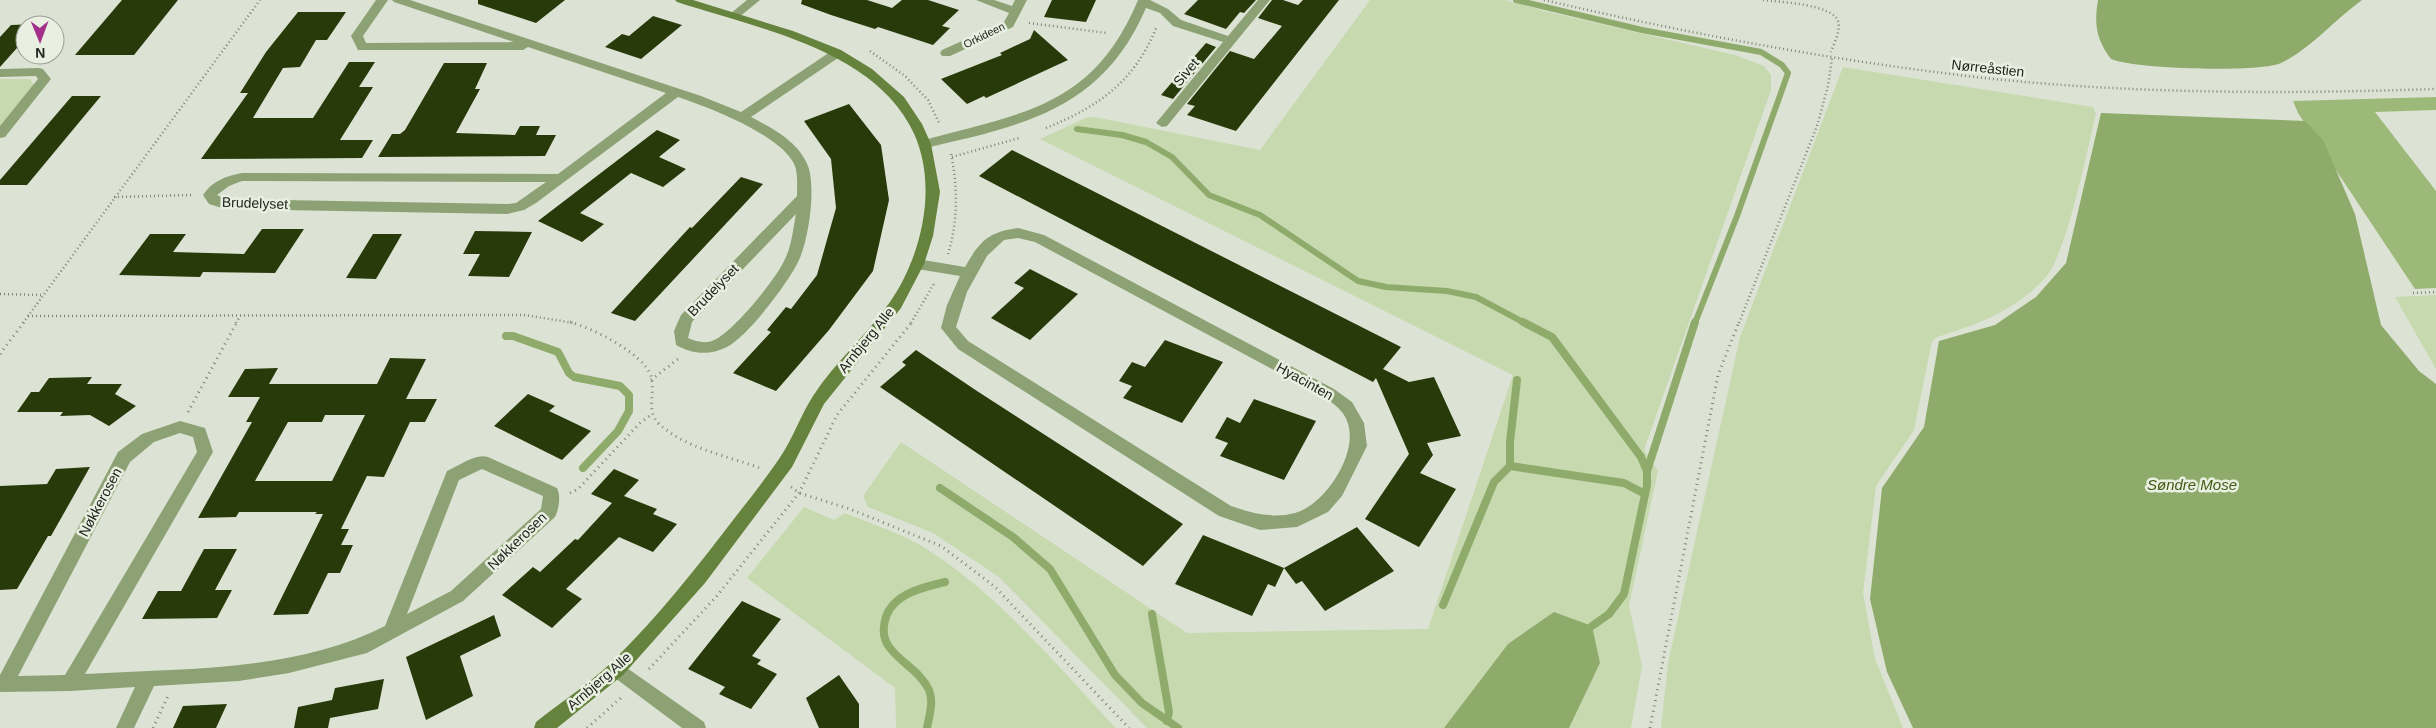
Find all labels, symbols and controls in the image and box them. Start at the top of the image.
north arrow [15,15,65,65]
street label: Orkideen [961,20,1007,50]
text: N [35,45,45,61]
street label: Sivet [1170,55,1202,89]
street label: Nørreåstien [1951,56,2025,80]
street label: Brudelyset [222,194,288,212]
street label: Brudelyset [684,261,742,319]
street label: Arnbjerg Alle [835,304,897,376]
street label: Hyacinten [1274,359,1336,403]
street label: Nøkkerosen [75,465,125,539]
water label: Søndre Mose [2147,476,2237,493]
street label: Nøkkerosen [484,509,550,573]
street label: Arnbjerg Alle [564,649,634,713]

